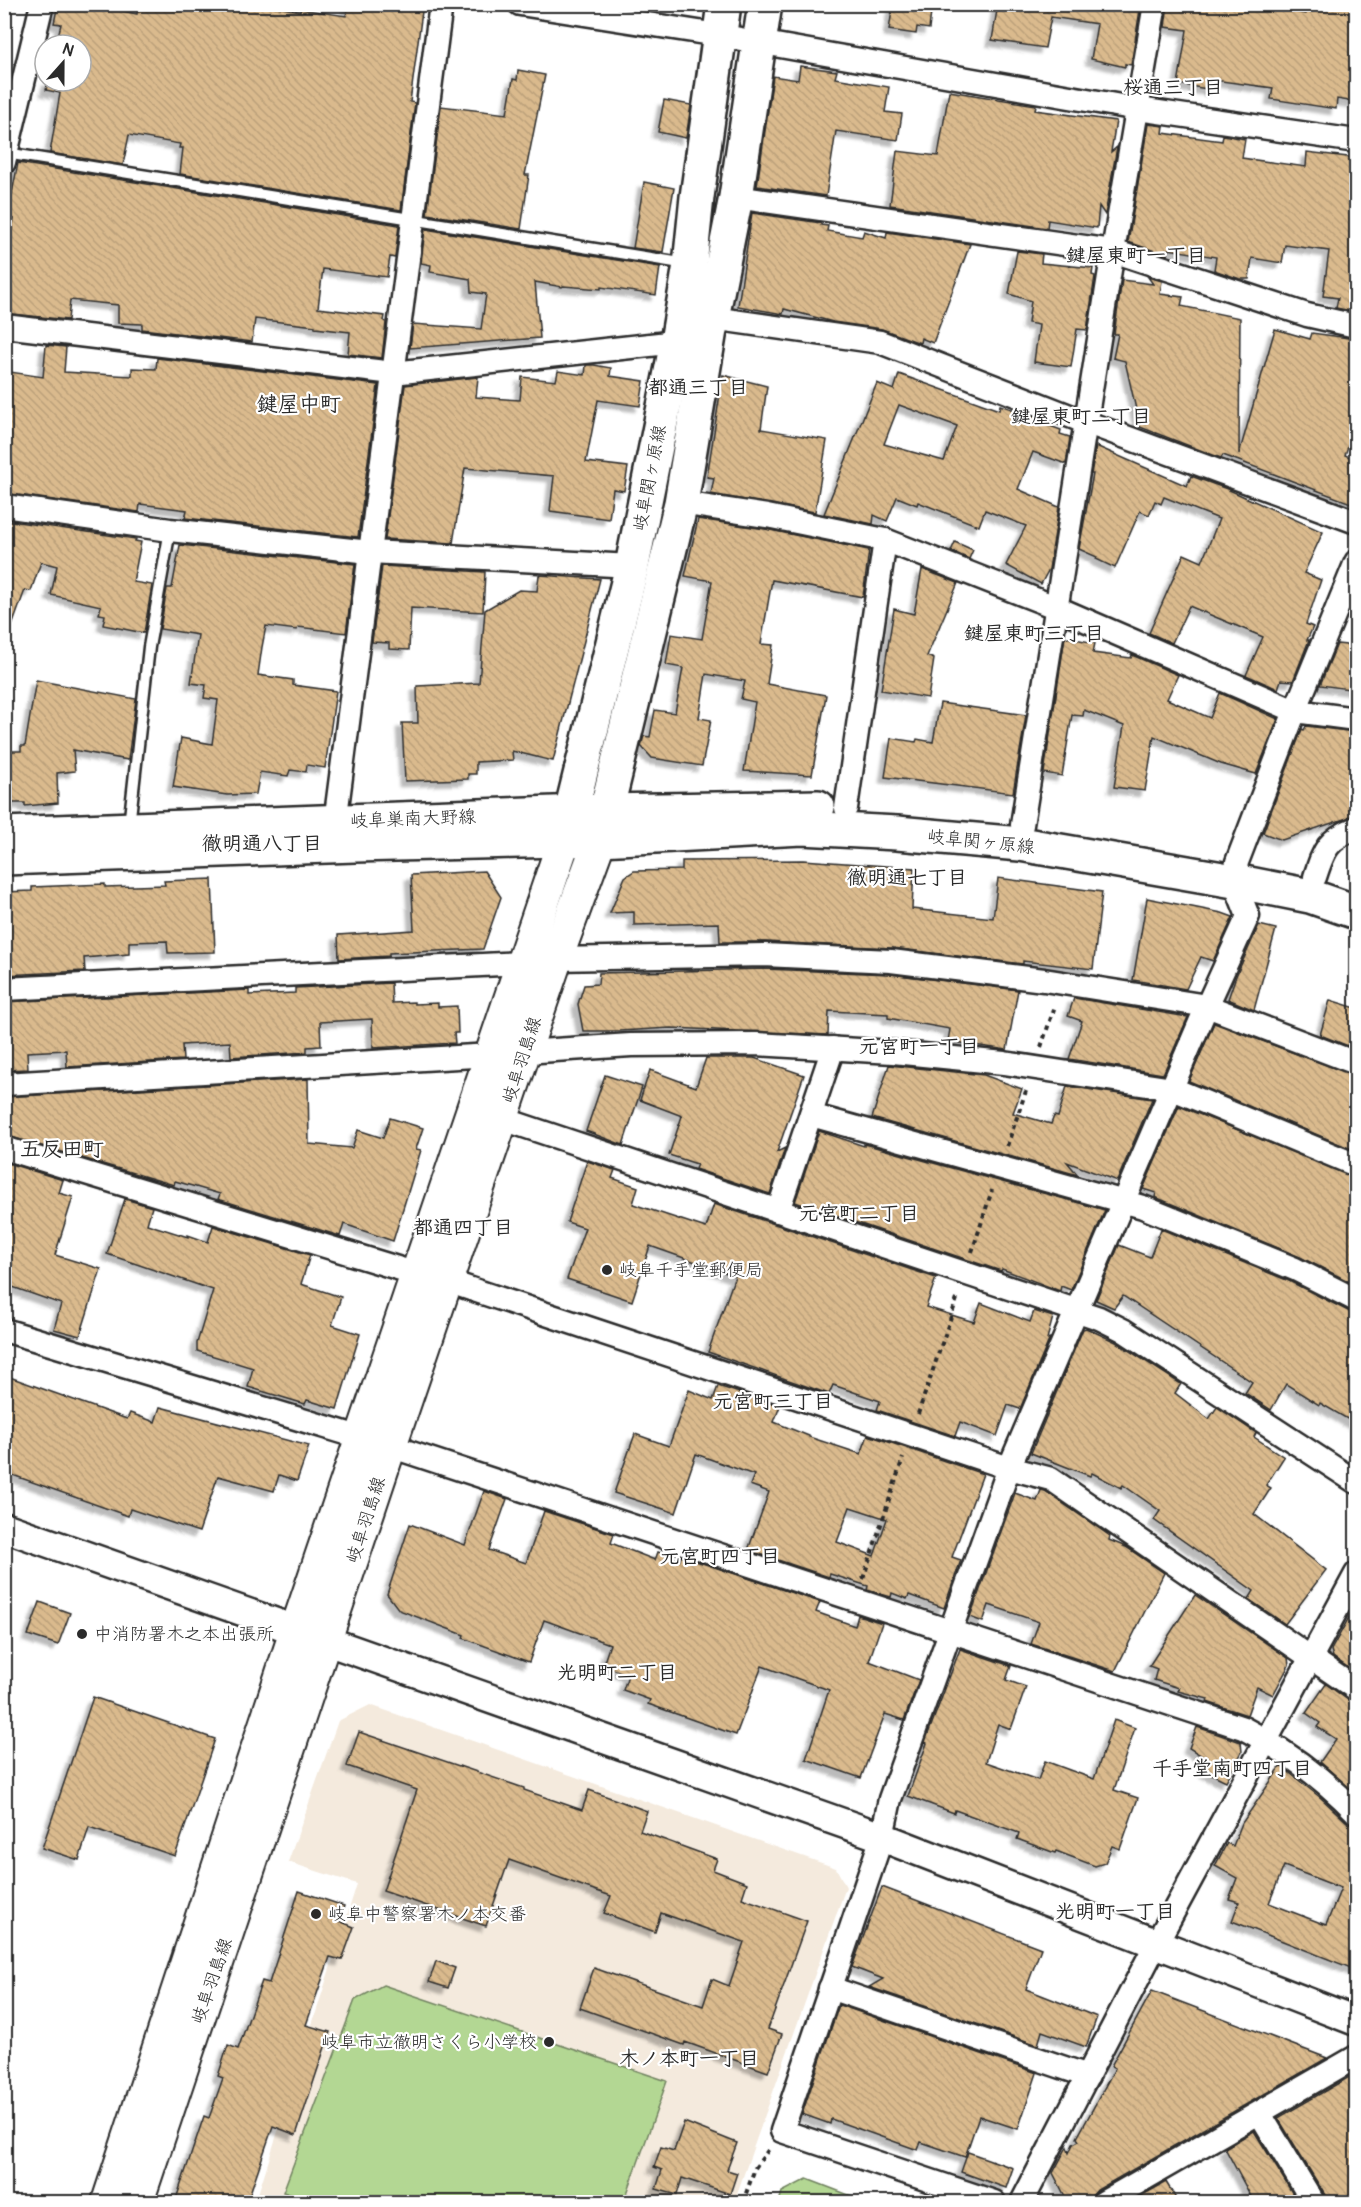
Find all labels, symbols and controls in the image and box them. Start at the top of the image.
north arrow [33,33,93,93]
text: N [59,39,77,61]
district label: 桜通三丁目 [1123,75,1223,100]
district label: 鍵屋東町一丁目 [1066,243,1206,268]
district label: 都通三丁目 [648,375,748,400]
district label: 鍵屋中町 [257,391,341,418]
district label: 鍵屋東町二丁目 [1011,404,1151,429]
street label: 岐阜関ヶ原線 [628,423,672,533]
district label: 鍵屋東町三丁目 [964,621,1104,646]
street label: 岐阜巣南大野線 [350,805,476,833]
street label: 岐阜関ヶ原線 [926,825,1036,859]
district label: 徹明通八丁目 [202,831,322,856]
district label: 徹明通七丁目 [847,865,967,890]
street label: 岐阜羽島線 [497,1014,547,1106]
district label: 元宮町一丁目 [859,1034,979,1059]
district label: 五反田町 [20,1136,104,1163]
district label: 元宮町二丁目 [799,1201,919,1226]
district label: 都通四丁目 [413,1215,513,1240]
place label: 岐阜千手堂郵便局 [619,1259,763,1282]
marker: 岐阜千手堂郵便局 [600,1263,614,1277]
district label: 元宮町三丁目 [713,1389,833,1414]
street label: 岐阜羽島線 [341,1474,391,1566]
district label: 元宮町四丁目 [660,1544,780,1569]
place label: 中消防署木之本出張所 [94,1623,274,1646]
marker: 中消防署木之本出張所 [75,1627,89,1641]
district label: 光明町二丁目 [557,1660,677,1685]
district label: 千手堂南町四丁目 [1152,1756,1312,1781]
district label: 光明町一丁目 [1055,1899,1175,1924]
place label: 岐阜中警察署木ノ本交番 [328,1903,526,1926]
marker: 岐阜中警察署木ノ本交番 [309,1907,323,1921]
street label: 岐阜羽島線 [186,1935,238,2027]
place label: 岐阜市立徹明さくら小学校 [321,2031,537,2054]
marker: 岐阜市立徹明さくら小学校 [542,2035,556,2049]
district label: 木ノ本町一丁目 [619,2046,759,2071]

